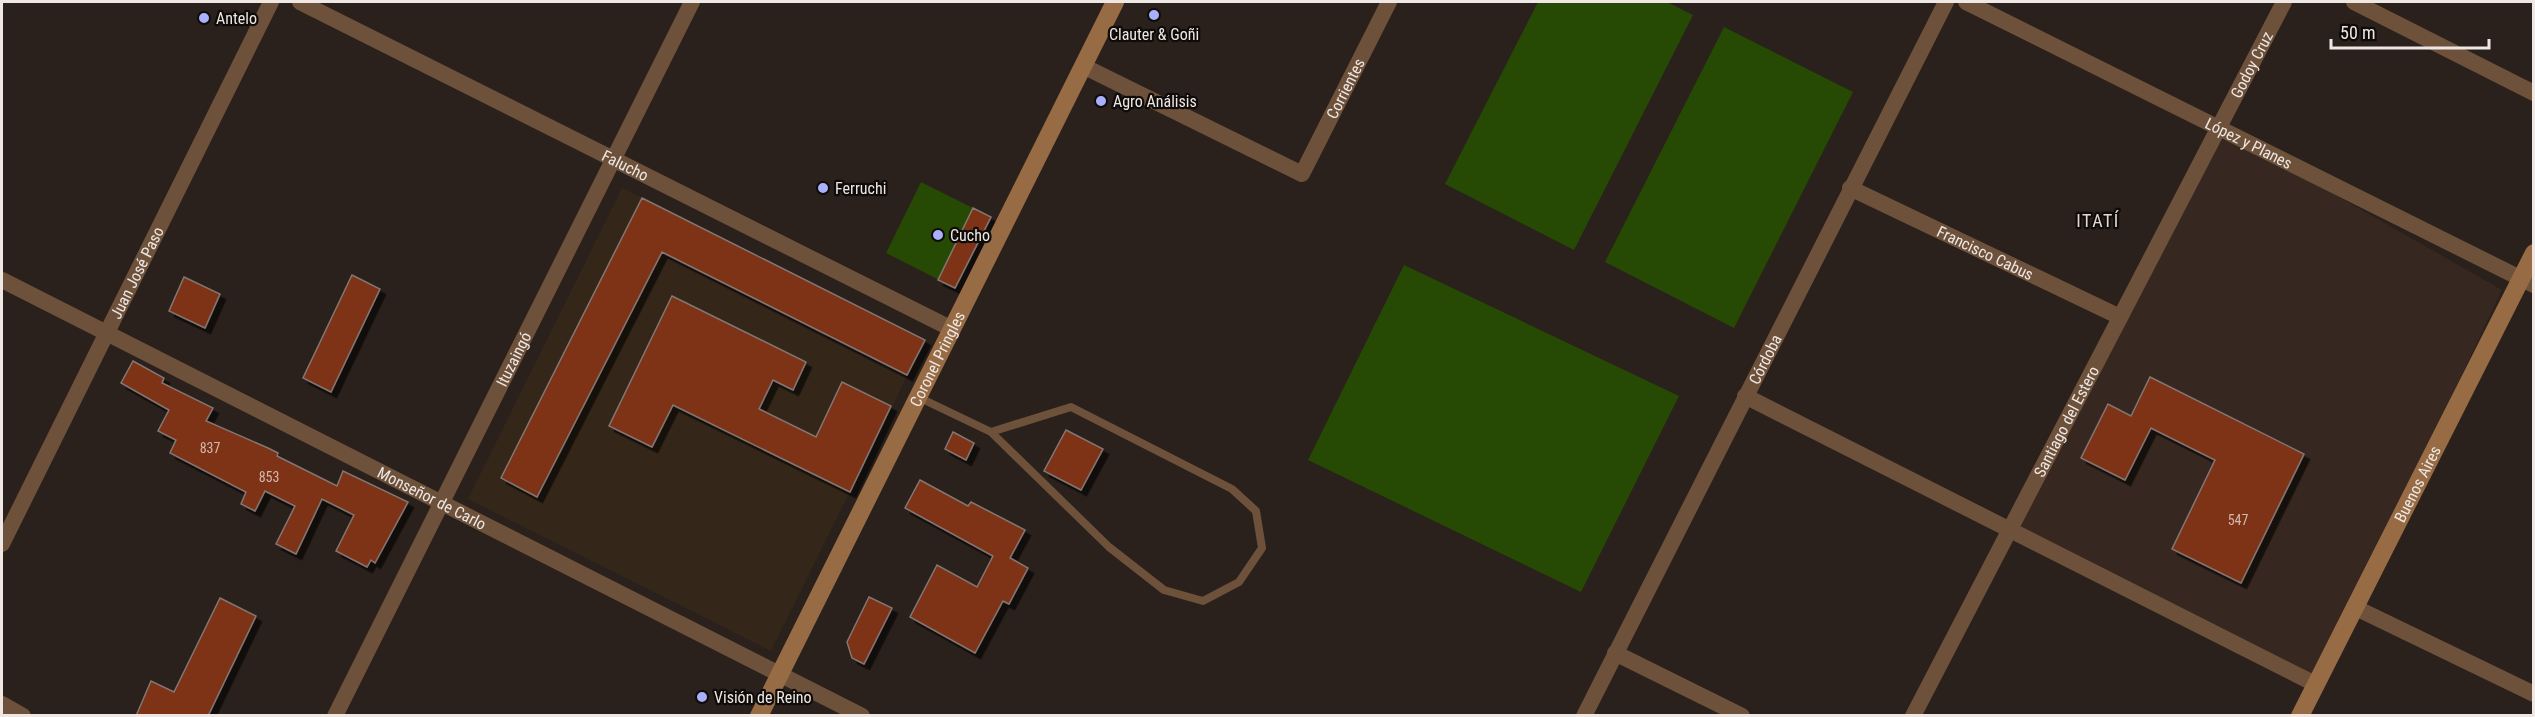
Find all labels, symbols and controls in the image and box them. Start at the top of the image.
marker: Clauter & Goñi [1147,8,1161,22]
place label: Antelo [216,9,257,28]
marker: Antelo [197,11,211,25]
scale bar [2331,12,2488,50]
text: 50 m [2340,22,2375,43]
place label: Clauter & Goñi [1109,25,1199,44]
street label: Godoy Cruz [2227,28,2277,101]
street label: Corrientes [1322,55,1369,122]
place label: Agro Análisis [1113,92,1197,111]
marker: Agro Análisis [1094,94,1108,108]
street label: López y Planes [2202,114,2295,173]
street label: Falucho [599,146,652,185]
place label: Ferruchi [835,179,886,198]
marker: Ferruchi [816,181,830,195]
district label: ITATÍ [2076,210,2120,231]
street label: Francisco Cabus [1934,222,2036,284]
street label: Juan José Paso [106,224,168,322]
place label: Cucho [950,226,990,245]
marker: Cucho [931,228,945,242]
street label: Coronel Pringles [906,308,969,410]
street label: Ituzaingó [492,329,535,390]
street label: Córdoba [1745,331,1786,388]
street label: Santiago del Estero [2030,363,2103,480]
house number: 837 [200,440,220,456]
street label: Buenos Aires [2390,443,2445,526]
street label: Monseñor de Carlo [374,463,489,534]
house number: 853 [259,469,279,485]
house number: 547 [2228,512,2248,528]
place label: Visión de Reino [714,688,812,707]
marker: Visión de Reino [695,690,709,704]

